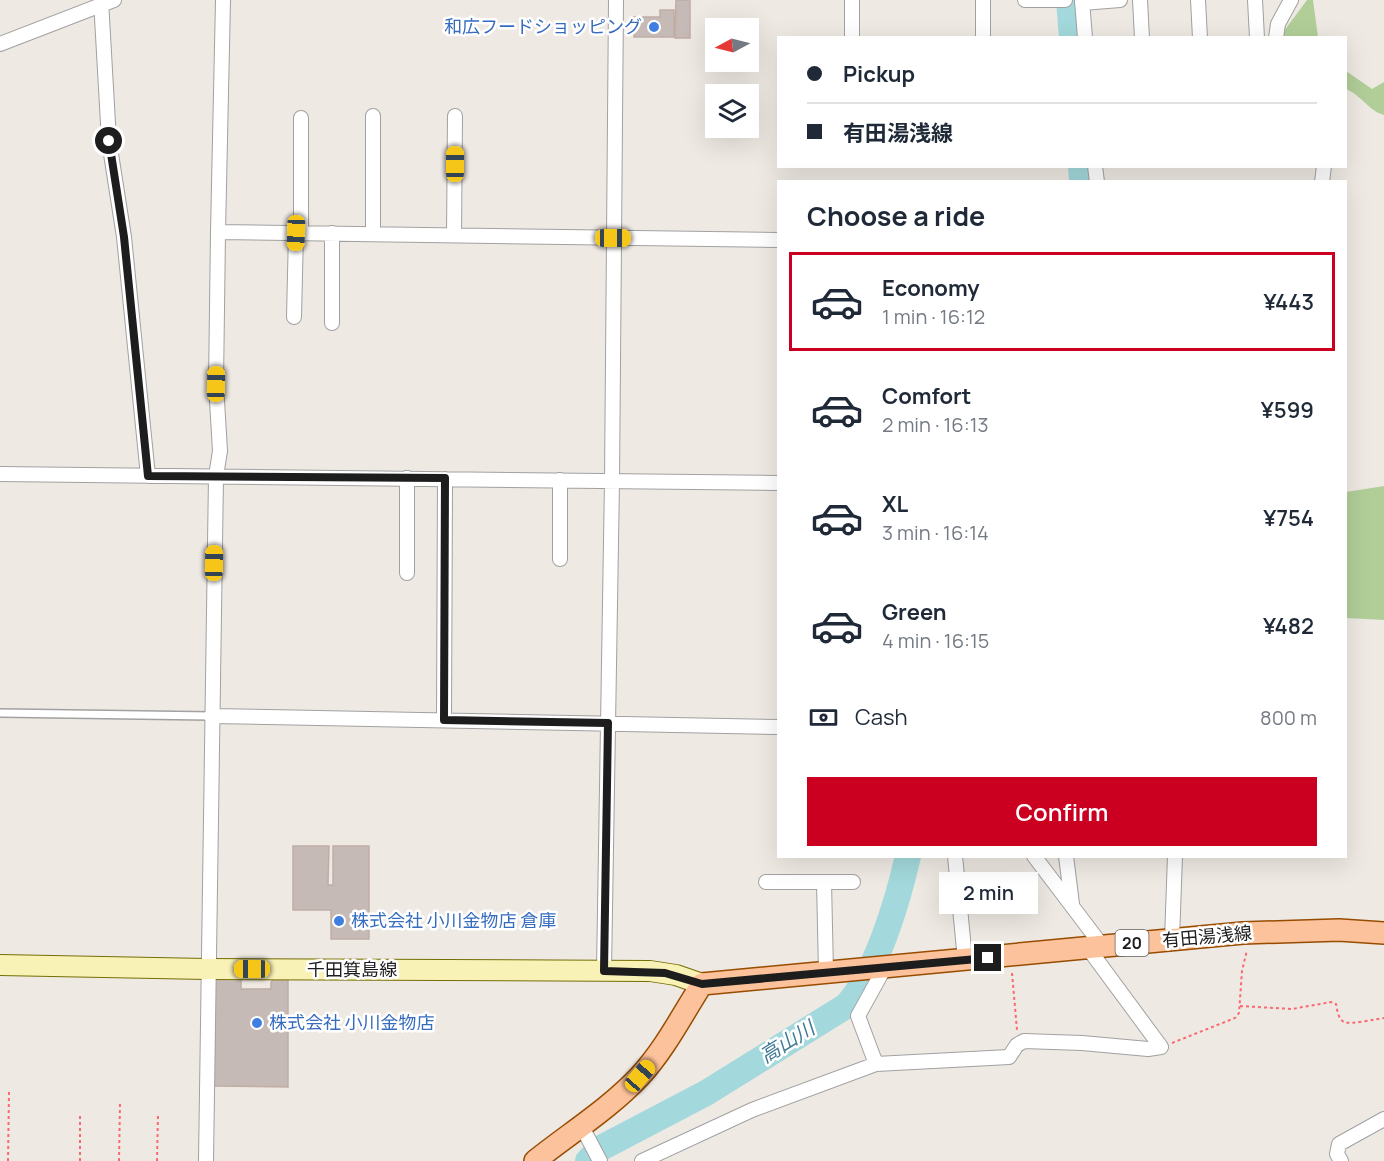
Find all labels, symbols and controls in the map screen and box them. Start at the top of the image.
place label: 和広フードショッピング [444,14,642,38]
north arrow [705,18,759,72]
map controls [705,18,759,138]
marker: 和広フードショッピング [647,20,661,34]
text: Pickup [843,59,915,89]
button: layers [705,84,759,138]
text: 有田湯浅線 [843,118,953,148]
route start [95,127,122,154]
car [446,146,464,182]
text: Choose a ride [807,197,985,234]
car [286,215,306,251]
car [595,229,631,247]
text: Economy [882,273,980,303]
icon: car [810,275,864,329]
text: ¥443 [1264,287,1314,317]
text: 1 min · 16:12 [882,303,985,330]
car [207,366,225,402]
text: Comfort [882,381,971,411]
icon: car [810,383,864,437]
text: ¥599 [1261,395,1314,425]
text: 2 min · 16:13 [882,411,989,438]
text: XL [882,489,908,519]
icon: car [810,491,864,545]
text: ¥754 [1263,503,1314,533]
text: 3 min · 16:14 [882,519,989,546]
car [205,545,223,581]
text: Green [882,597,947,627]
icon: car [810,599,864,653]
text: ¥482 [1263,611,1314,641]
text: 4 min · 16:15 [882,627,989,654]
icon: cash [807,701,840,734]
text: Cash [855,702,908,732]
text: 800 m [1260,704,1317,731]
button: Confirm [807,777,1317,846]
callout: 2 min [938,871,1038,913]
text: 2 min [963,879,1014,906]
place label: 株式会社 小川金物店 倉庫 [351,908,556,932]
marker: 株式会社 小川金物店 倉庫 [332,914,346,928]
street label: 有田湯浅線 [1161,920,1253,952]
road number: 20 [1116,930,1148,956]
route end [974,944,1001,971]
street label: 千田箕島線 [307,957,397,981]
car [234,960,270,978]
place label: 株式会社 小川金物店 [269,1010,435,1034]
water label: 高山川 [754,1013,821,1069]
marker: 株式会社 小川金物店 [250,1016,264,1030]
car [621,1057,659,1095]

